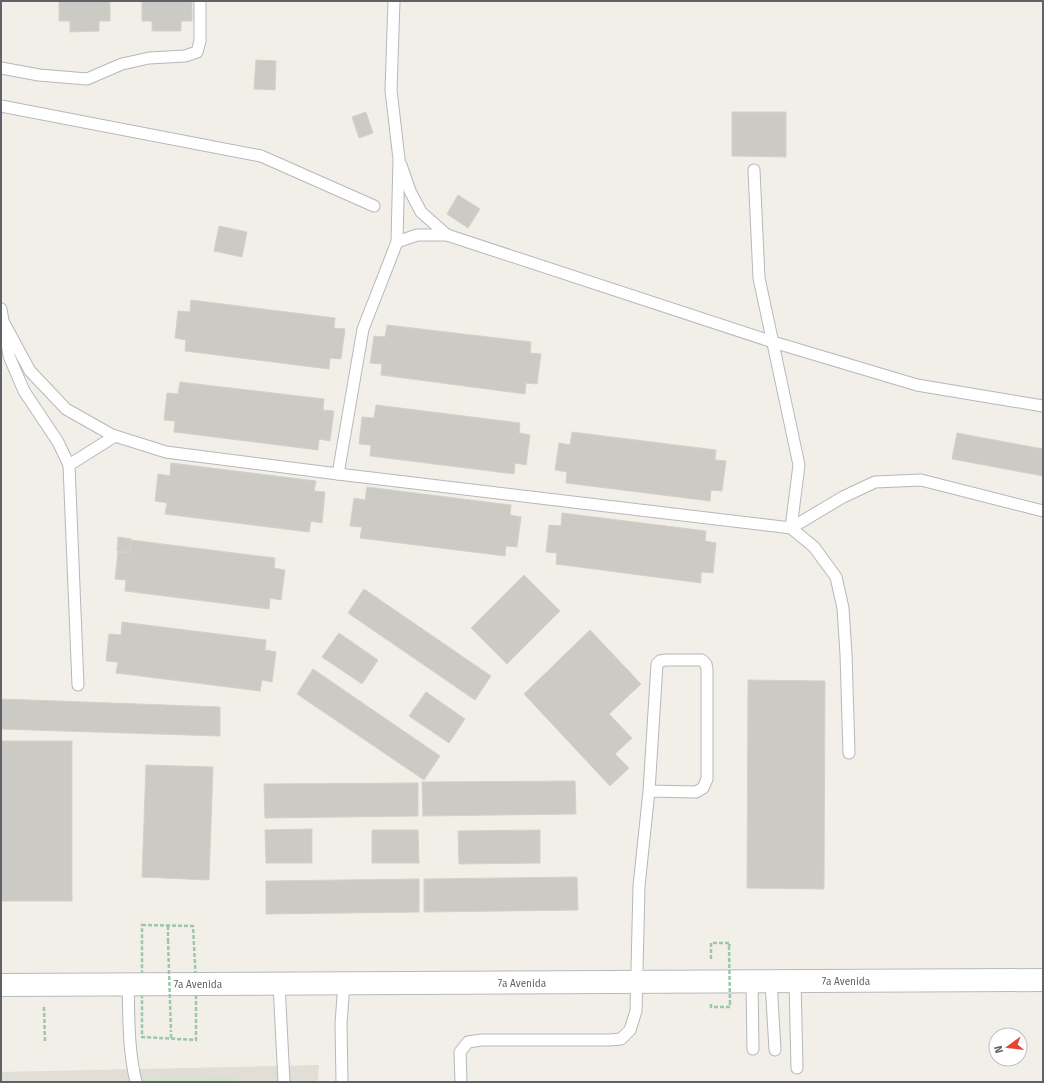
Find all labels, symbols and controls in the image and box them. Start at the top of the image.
street label: 7a Avenida [822,976,870,988]
street label: 7a Avenida [498,978,546,990]
street label: 7a Avenida [174,979,222,991]
north arrow [988,1027,1028,1067]
text: N [992,1044,1006,1055]

